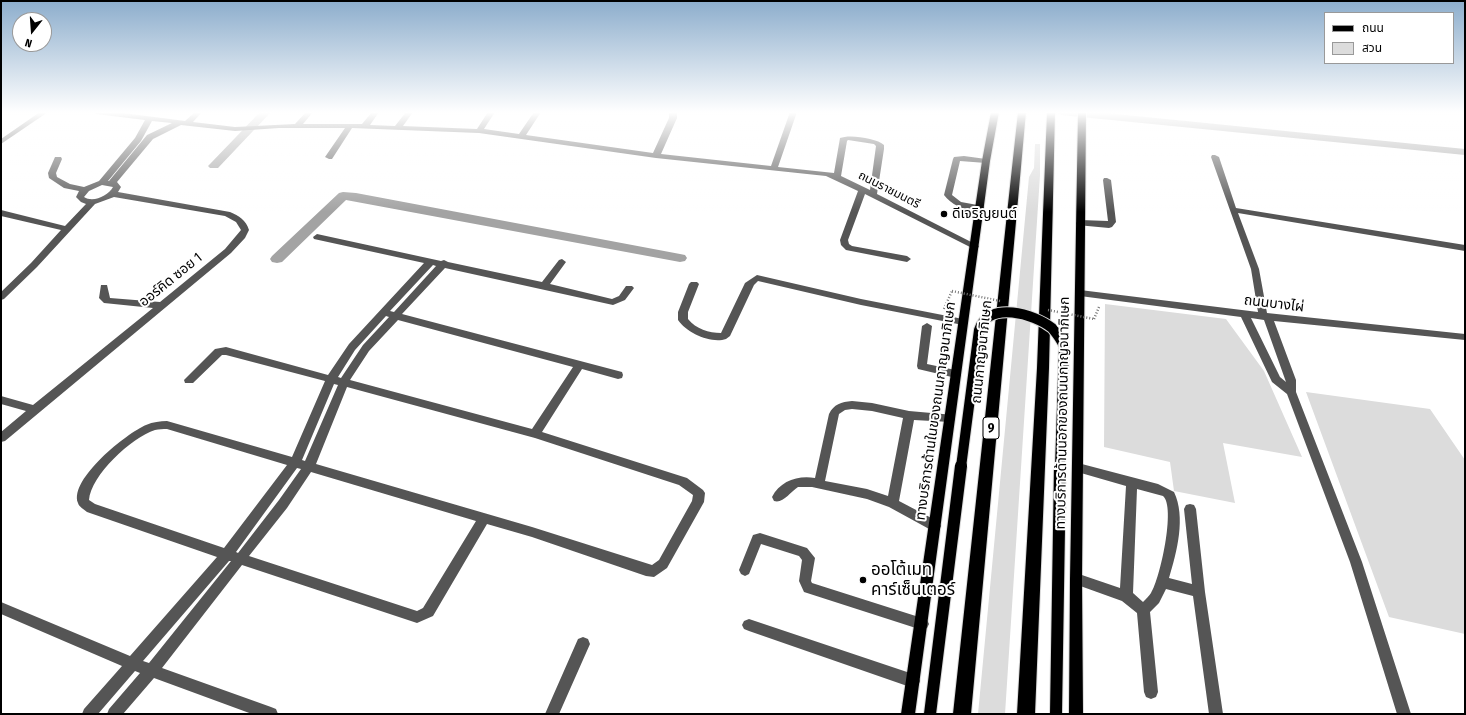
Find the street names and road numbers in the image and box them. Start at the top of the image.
street label: ถนนราชมนตรี [856,168,922,212]
street label: ออร์คิด ซอย 1 [136,249,206,311]
street label: ถนนบางไผ่ [1243,292,1305,316]
street label: ทางบริการด้านนอกของถนนกาญจนาภิเษก [1053,296,1073,530]
street label: ถนนกาญจนาภิเษก [968,299,996,405]
street label: ทางบริการด้านในของถนนกาญจนาภิเษก [912,301,960,521]
road number: 9 [983,417,999,439]

